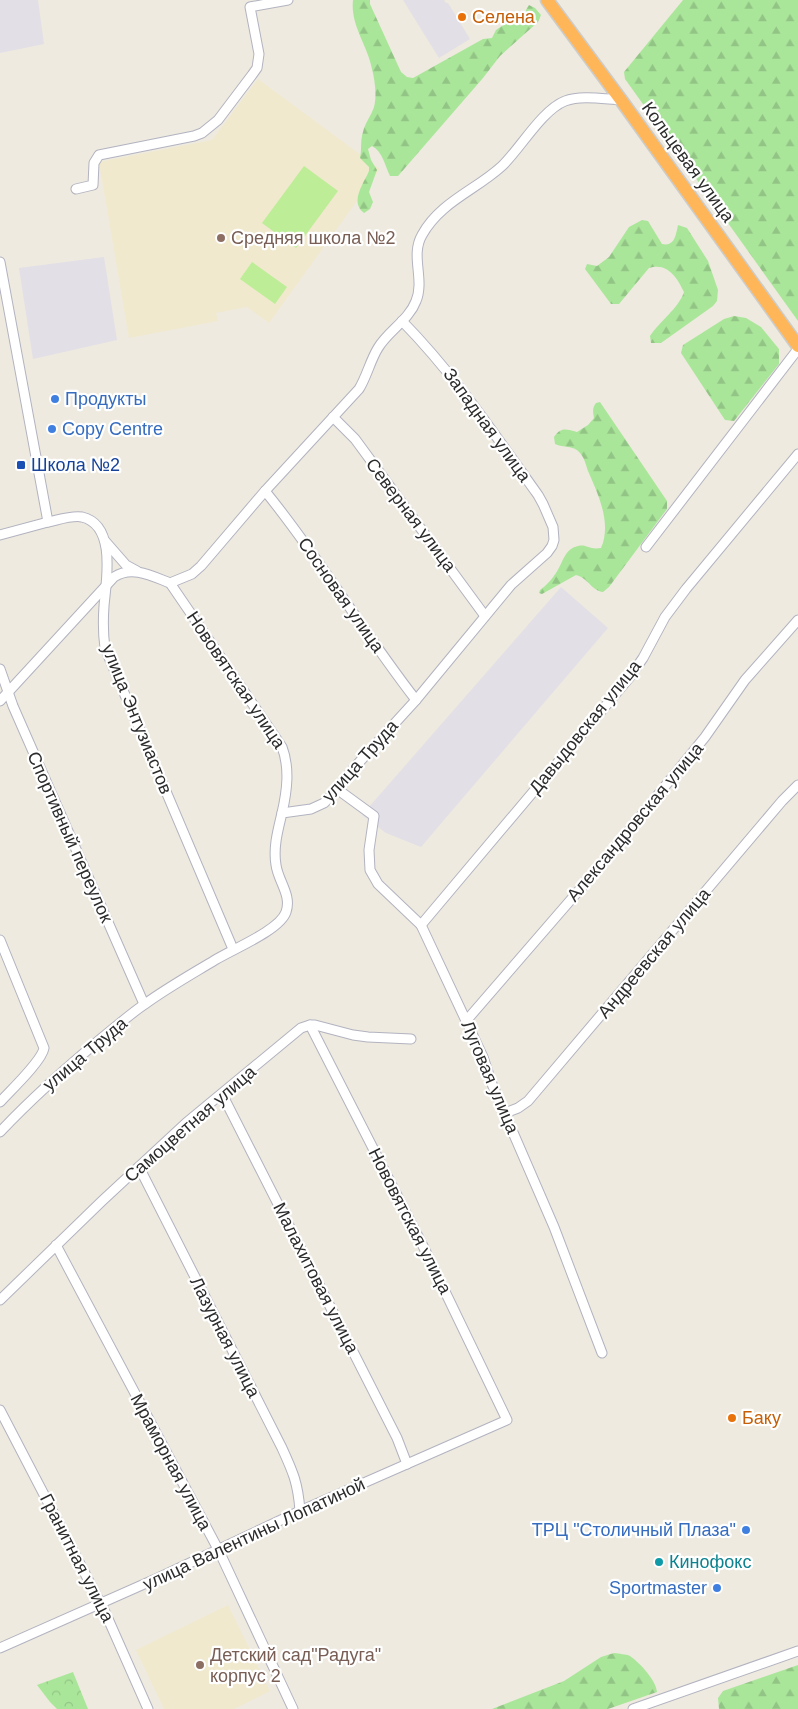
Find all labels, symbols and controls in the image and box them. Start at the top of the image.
place label: Селена [472,7,536,27]
marker: Селена [456,11,468,23]
street label: Кольцевая улица [638,98,739,227]
place label: Средняя школа №2 [231,228,396,248]
marker: Средняя школа №2 [215,232,227,244]
street label: Западная улица [439,364,535,486]
place label: Продукты [65,389,146,409]
marker: Продукты [49,393,61,405]
place label: Copy Centre [62,419,163,439]
marker: Copy Centre [46,423,58,435]
street label: Северная улица [362,454,461,576]
place label: Школа №2 [31,455,120,475]
marker: Школа №2 [15,459,27,471]
street label: Сосновая улица [294,534,389,657]
street label: Нововятская улица [183,608,290,753]
street label: улица Энтузиастов [98,641,176,797]
street label: Давыдовская улица [525,655,646,798]
street label: улица Труда [318,715,403,806]
street label: Александровская улица [563,738,708,905]
street label: Спортивный переулок [23,748,117,926]
street label: Андреевская улица [594,883,715,1022]
street label: улица Труда [39,1013,132,1095]
street label: Луговая улица [457,1017,523,1137]
street label: Самоцветная улица [120,1061,260,1186]
street label: Нововятская улица [365,1145,456,1298]
street label: Малахитовая улица [269,1199,363,1358]
street label: Лазурная улица [186,1273,264,1402]
street label: Мраморная улица [127,1390,216,1534]
place label: Баку [742,1408,781,1428]
marker: Баку [726,1412,738,1424]
street label: улица Валентины Лопатиной [140,1474,368,1594]
street label: Гранитная улица [36,1491,118,1626]
place label: ТРЦ "Столичный Плаза" [532,1520,736,1540]
marker: ТРЦ "Столичный Плаза" [740,1524,752,1536]
place label: Кинофокс [669,1552,751,1572]
marker: Кинофокс [653,1556,665,1568]
place label: Sportmaster [609,1578,707,1598]
marker: Sportmaster [711,1582,723,1594]
place label: Детский сад"Радуга" корпус 2 [210,1645,381,1686]
marker: Детский сад"Радуга" корпус 2 [194,1659,206,1671]

